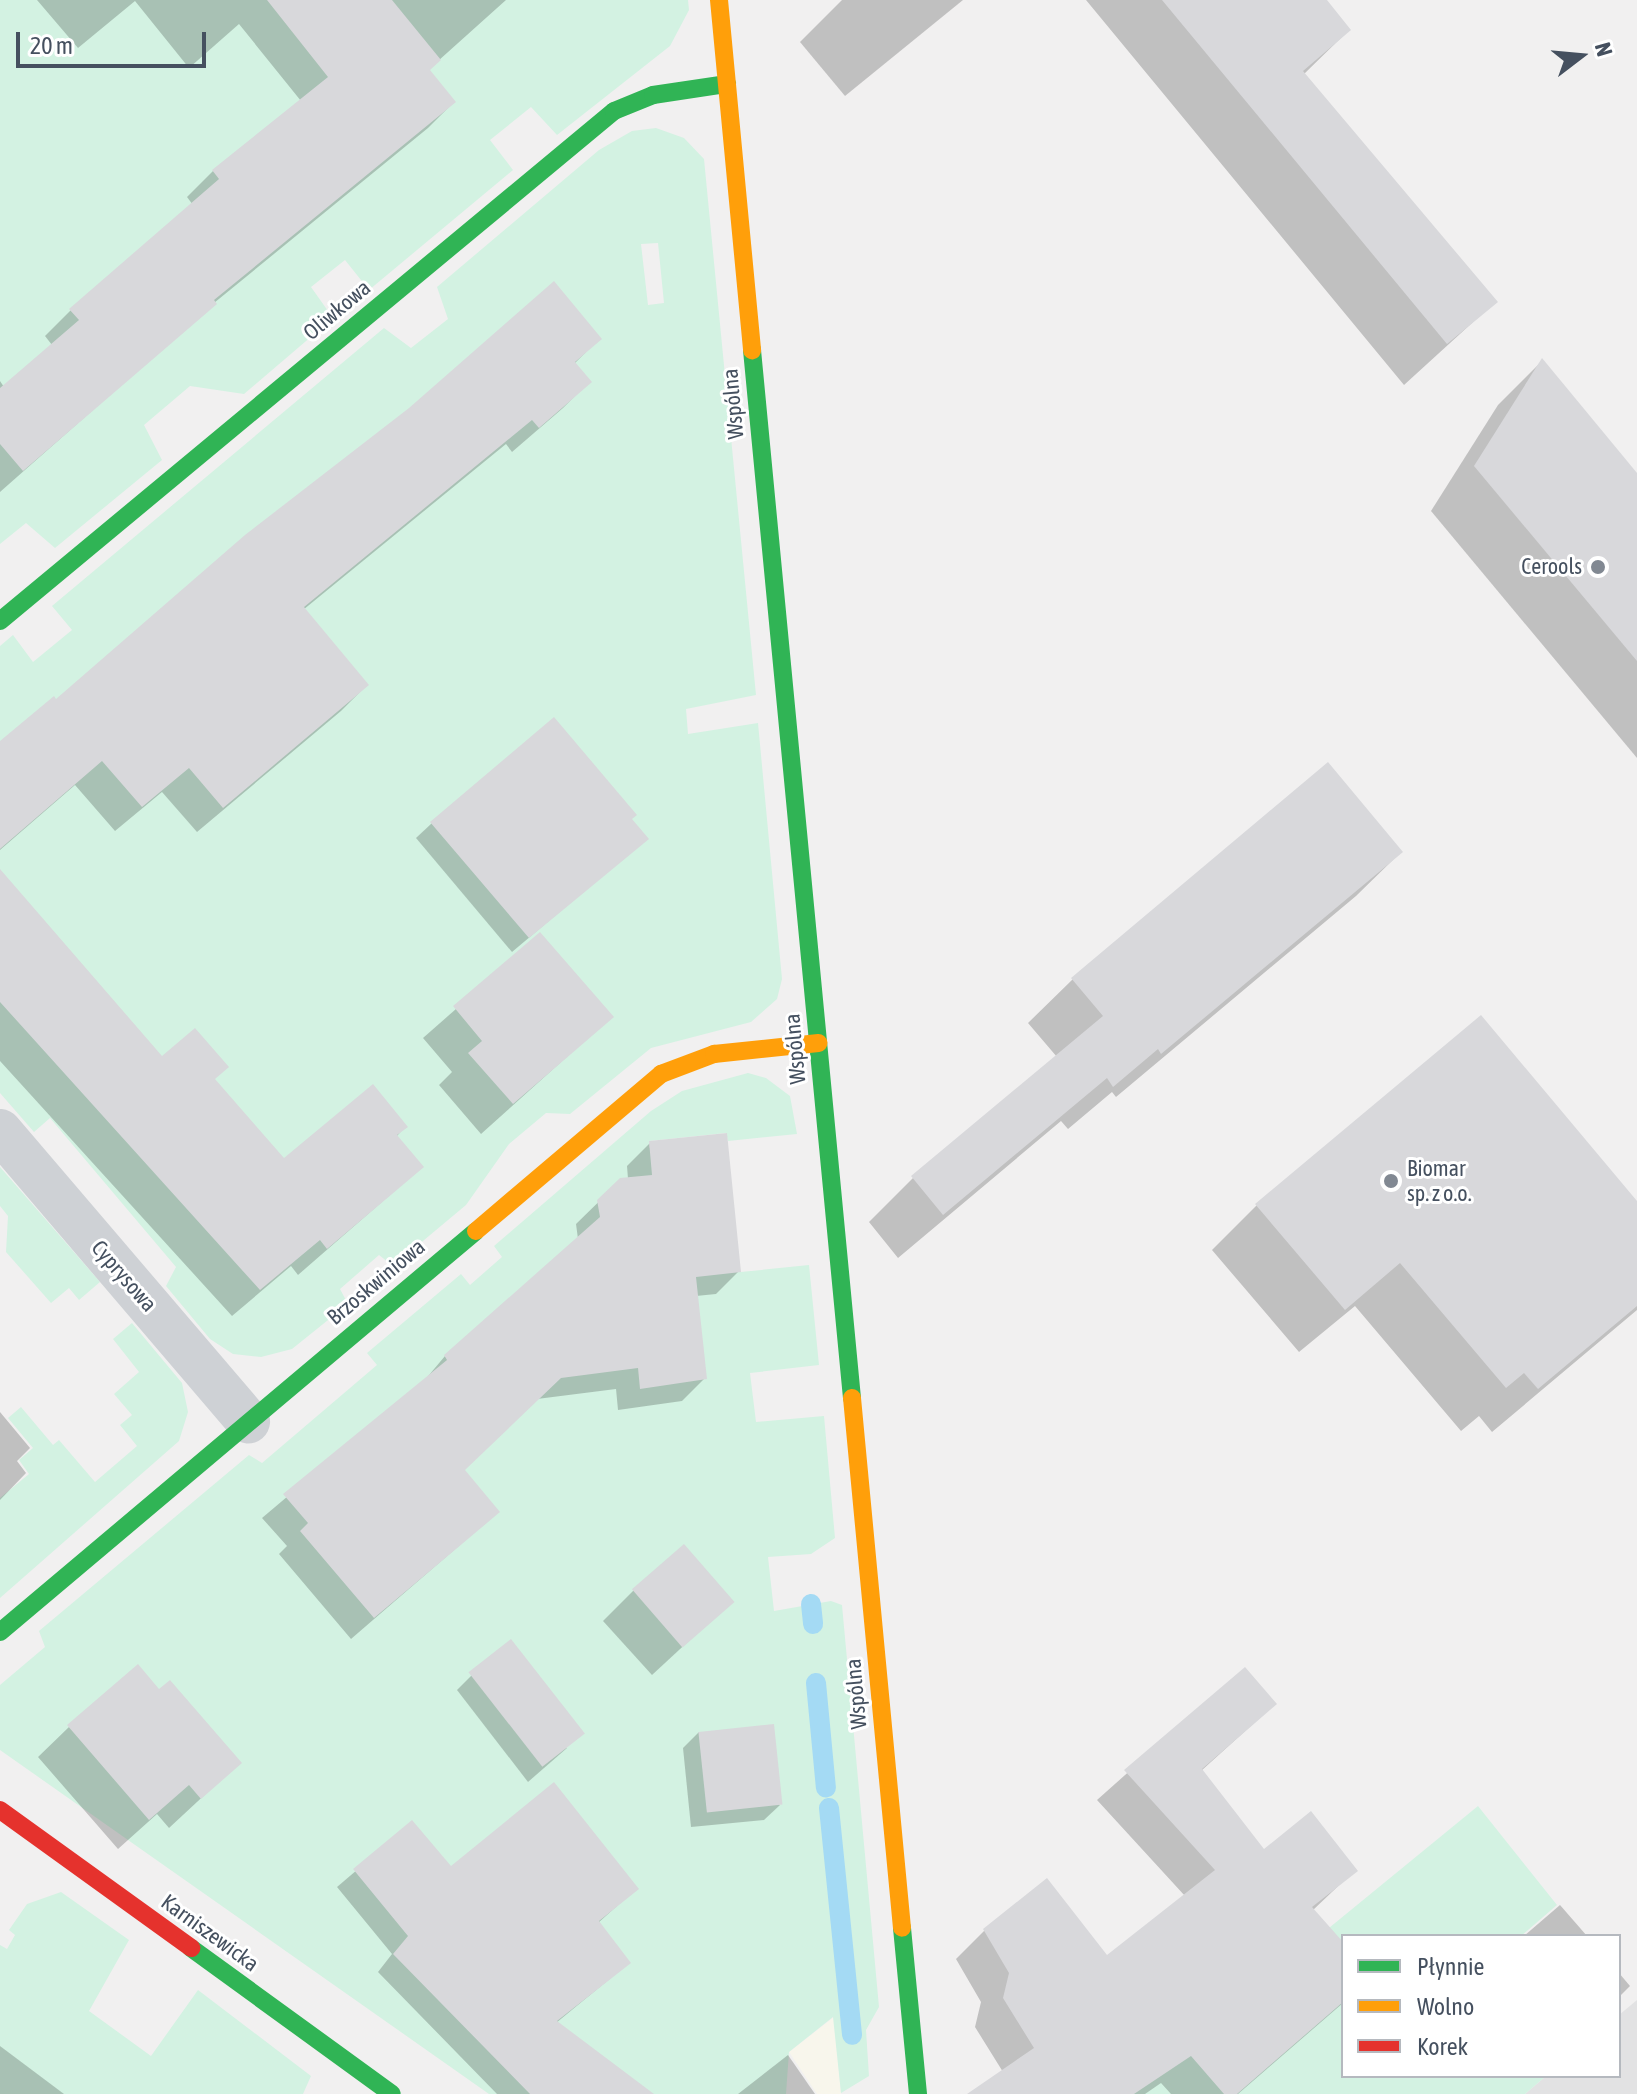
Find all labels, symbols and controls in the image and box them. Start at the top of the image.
scale bar [20,16,210,66]
north arrow [1541,16,1621,96]
text: 20 m [30,32,73,59]
text: N [1590,40,1618,59]
street label: Oliwkowa [298,274,376,346]
street label: Wspólna [717,368,749,440]
place label: Cerools [1521,554,1582,580]
marker: Cerools [1589,558,1607,576]
street label: Wspólna [779,1013,811,1085]
place label: Biomar sp. z o.o. [1407,1155,1472,1206]
marker: Biomar sp. z o.o. [1382,1172,1400,1190]
street label: Brzoskwiniowa [322,1233,430,1331]
street label: Cyprysowa [86,1235,162,1317]
street label: Wspólna [840,1658,872,1730]
street label: Karniszewicka [156,1889,264,1977]
legend [1341,1934,1621,2078]
text: Płynnie [1417,1953,1484,1980]
text: Wolno [1417,1993,1474,2020]
text: Korek [1417,2033,1468,2060]

